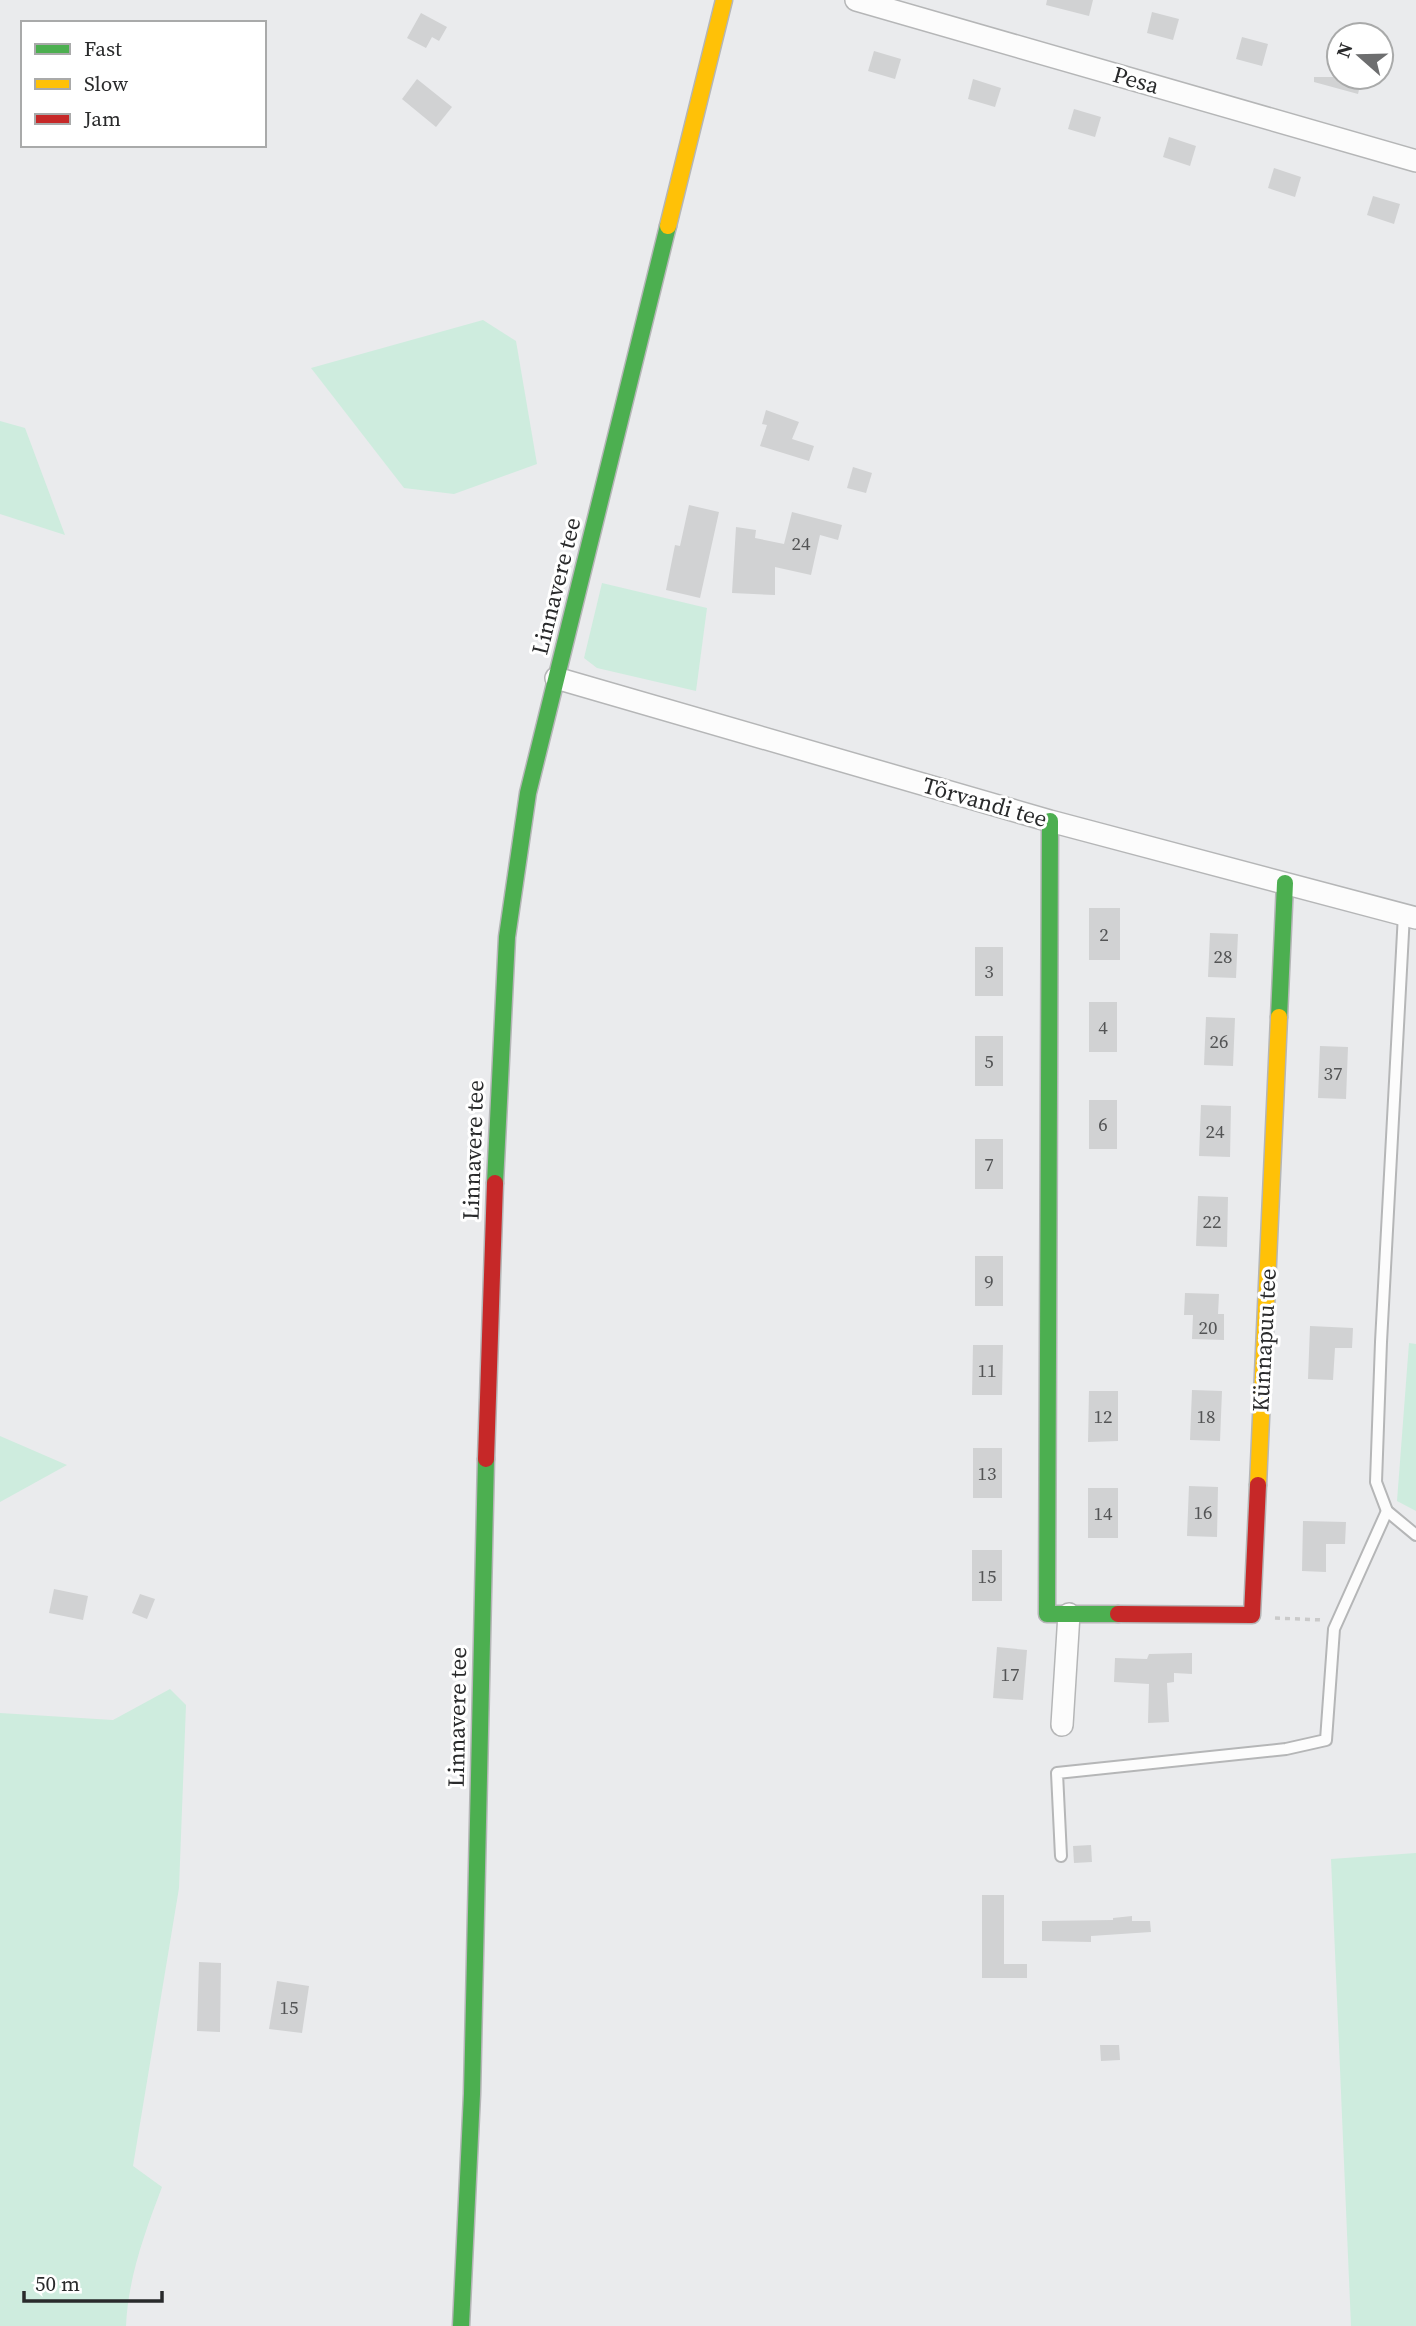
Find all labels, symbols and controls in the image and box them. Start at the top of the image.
legend [21,21,266,147]
north arrow [1325,21,1395,91]
text: Fast [84,34,122,63]
text: N [1329,39,1359,61]
street label: Pesa [1109,58,1163,102]
text: Slow [84,69,128,98]
text: Jam [83,104,121,133]
street label: Linnavere tee [524,514,588,658]
house number: 24 [791,530,811,556]
street label: Tõrvandi tee [919,769,1051,835]
house number: 2 [1099,921,1109,947]
house number: 28 [1213,943,1233,969]
house number: 3 [984,958,994,984]
house number: 4 [1098,1014,1108,1040]
house number: 26 [1209,1028,1229,1054]
house number: 5 [984,1048,994,1074]
house number: 37 [1323,1060,1343,1086]
street label: Linnavere tee [455,1079,491,1221]
house number: 6 [1098,1111,1108,1137]
house number: 24 [1205,1118,1225,1144]
house number: 7 [984,1151,994,1177]
house number: 22 [1202,1208,1222,1234]
street label: Künnapuu tee [1244,1267,1284,1413]
house number: 9 [984,1268,994,1294]
house number: 20 [1198,1314,1218,1340]
house number: 11 [977,1357,997,1383]
house number: 12 [1093,1403,1113,1429]
house number: 18 [1196,1403,1216,1429]
house number: 13 [977,1460,997,1486]
house number: 16 [1193,1499,1213,1525]
house number: 14 [1093,1500,1113,1526]
house number: 15 [977,1563,997,1589]
street label: Linnavere tee [440,1647,474,1787]
house number: 17 [1000,1661,1020,1687]
house number: 15 [279,1994,299,2020]
scale bar [24,2260,163,2304]
text: 50 m [35,2269,80,2298]

